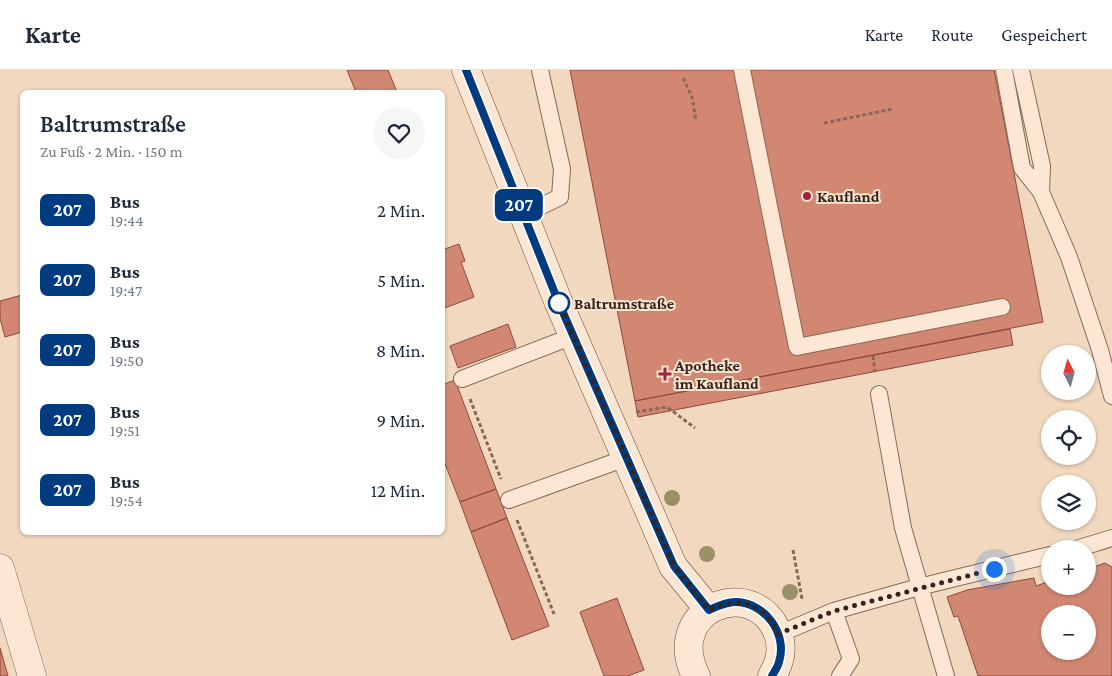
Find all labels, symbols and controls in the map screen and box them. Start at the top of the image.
text: Karte [25,21,81,48]
text: Karte [865,25,903,45]
text: Route [931,25,973,45]
text: Gespeichert [1001,25,1087,45]
button: heart [373,107,425,159]
text: Baltrumstraße [40,110,186,137]
text: Zu Fuß · 2 Min. · 150 m [40,143,182,160]
place label: Kaufland [817,188,880,205]
line badge: 207 [490,189,548,221]
marker: Kaufland [801,190,813,202]
text: Bus [110,191,140,212]
text: 207 [505,195,533,215]
text: 207 [53,200,82,220]
text: 2 Min. [377,200,425,221]
text: 19:44 [110,212,143,229]
text: Bus [110,261,140,282]
text: 207 [53,270,82,290]
text: 5 Min. [377,270,425,291]
text: 19:47 [110,282,142,299]
marker: Baltrumstraße [548,292,570,314]
place label: Baltrumstraße [574,295,675,312]
text: Bus [110,331,140,352]
text: 207 [53,340,82,360]
text: 8 Min. [376,340,425,361]
north arrow [1041,345,1096,400]
map controls [1041,345,1096,660]
text: 19:50 [110,352,144,369]
place label: Apotheke im Kaufland [674,357,759,392]
marker: Apotheke im Kaufland [659,368,671,380]
text: Bus [110,401,140,422]
text: 207 [53,410,82,430]
text: 9 Min. [376,410,425,431]
button: locate [1041,410,1096,465]
text: 19:51 [110,422,140,439]
text: Bus [110,471,140,492]
button: layers [1041,475,1096,530]
text: 207 [53,480,82,500]
text: 12 Min. [371,480,425,501]
text: 19:54 [110,492,143,509]
button: + [1041,540,1096,595]
your location [982,557,1007,582]
button: − [1041,605,1096,660]

